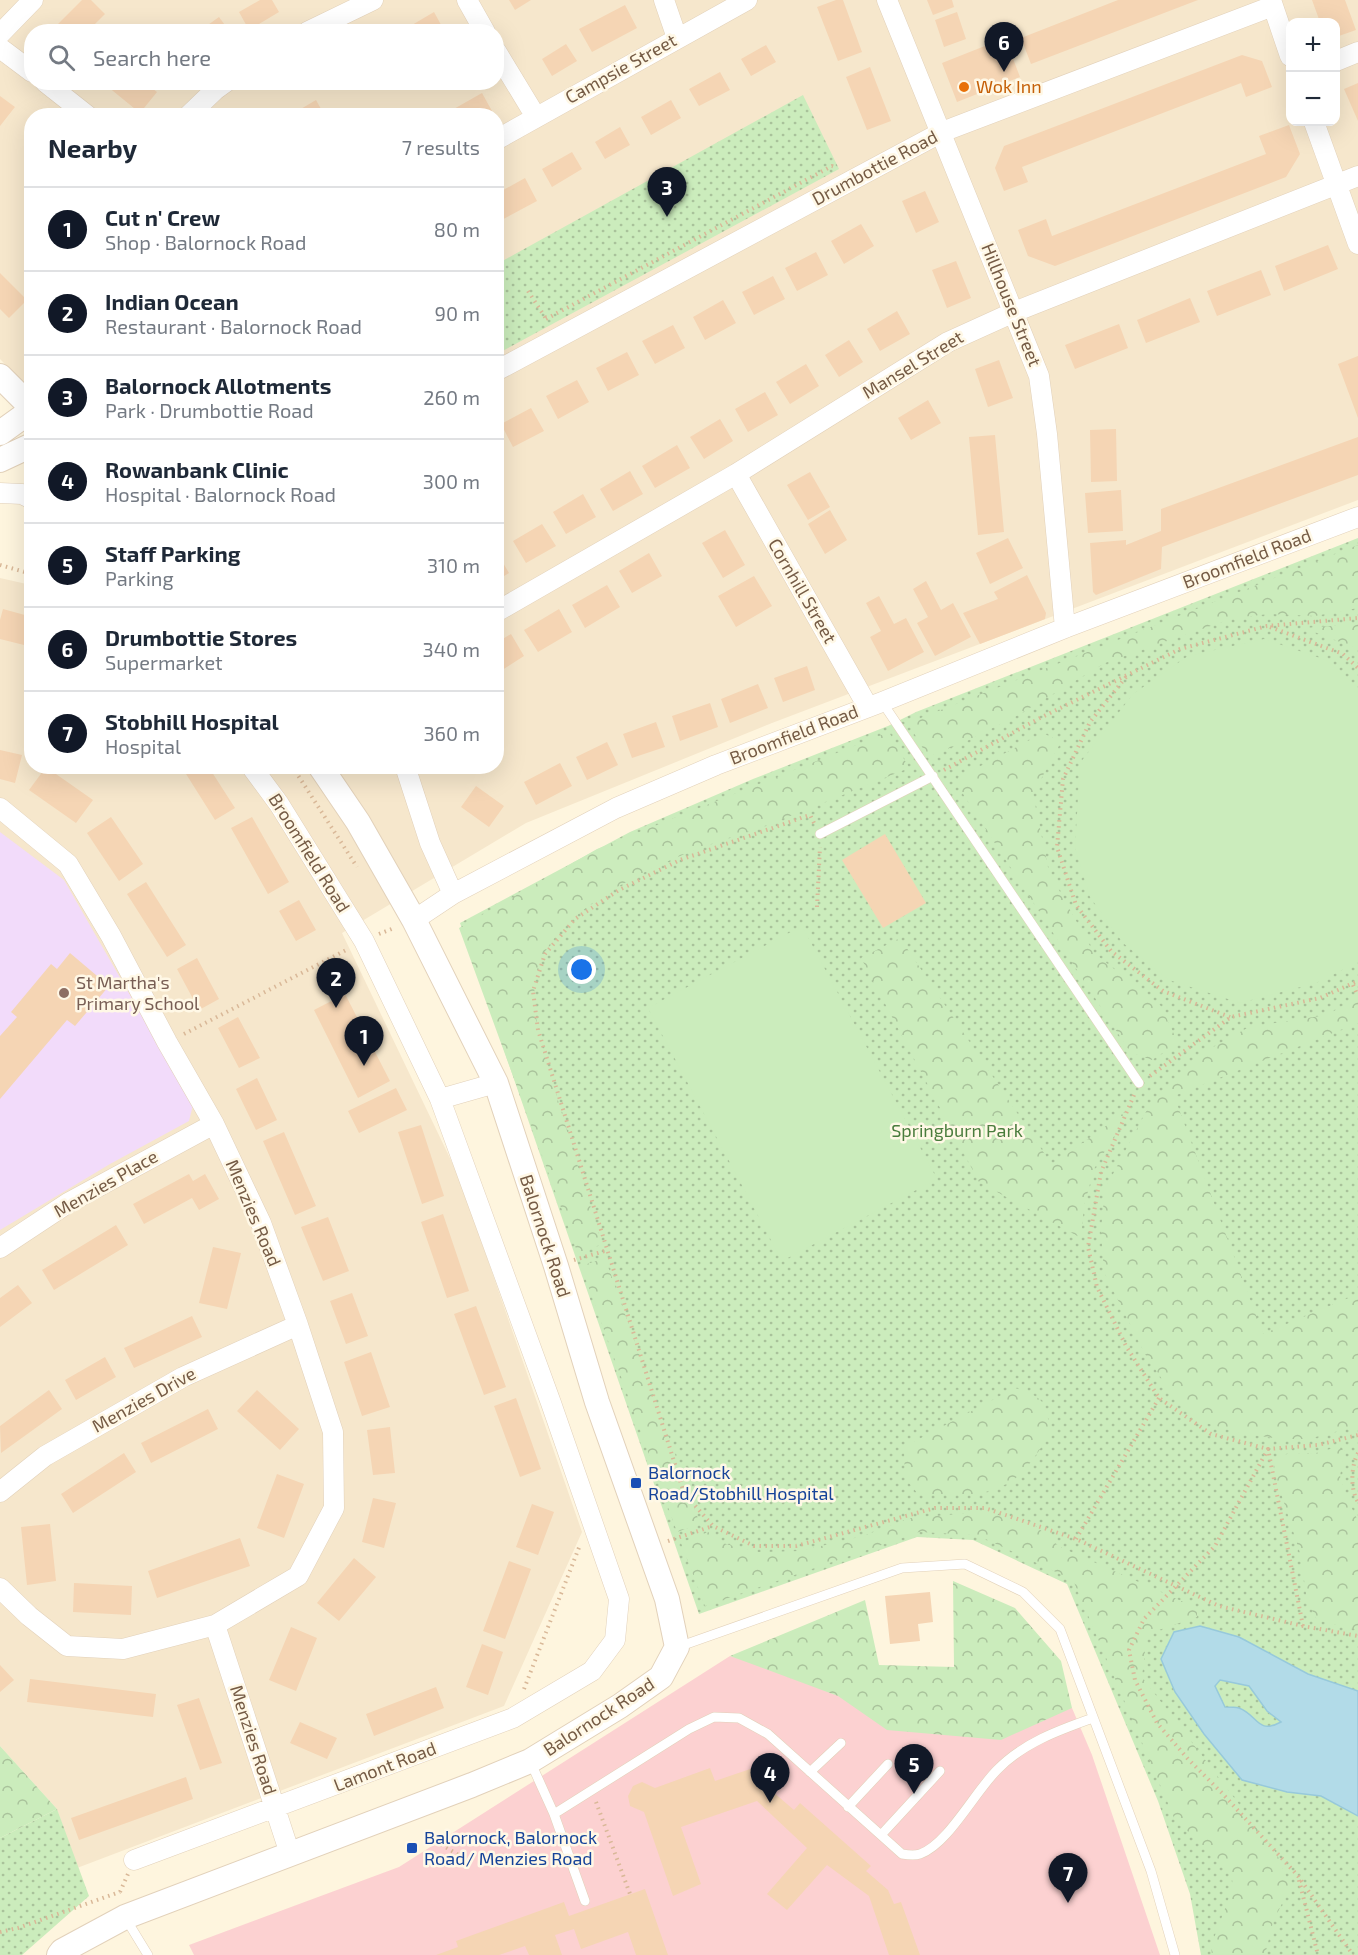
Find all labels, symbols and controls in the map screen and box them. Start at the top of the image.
map controls [1286,18,1340,126]
button: + [1286,18,1340,72]
pin: 6 [984,22,1024,72]
search box [24,24,504,90]
street label: Campsie Street [561,28,680,108]
icon: search [45,41,78,74]
text: Search here [93,44,211,70]
button: − [1286,72,1340,126]
place label: Wok Inn [976,75,1042,97]
marker: Wok Inn [957,80,971,94]
street label: Drumbottie Road [808,125,941,209]
text: Nearby [48,132,137,163]
text: 7 results [402,135,480,159]
pin: 3 [648,168,686,217]
text: Cut n' Crew [105,204,220,230]
text: 1 [63,217,72,241]
text: 80 m [434,217,480,241]
text: Shop · Balornock Road [105,230,306,254]
street label: Hillhouse Street [977,240,1047,370]
text: Indian Ocean [105,288,239,314]
text: 2 [62,301,73,325]
text: 90 m [435,301,480,325]
text: Restaurant · Balornock Road [105,314,362,338]
street label: Mansel Street [858,325,967,403]
text: Balornock Allotments [105,372,332,398]
text: 3 [62,385,73,409]
text: 260 m [423,385,480,409]
text: Park · Drumbottie Road [105,398,314,422]
text: Rowanbank Clinic [105,456,289,482]
text: 4 [61,469,74,493]
text: 300 m [423,469,480,493]
text: Hospital · Balornock Road [105,482,336,506]
street label: Broomfield Road [1179,523,1314,593]
street label: Cornhill Street [764,534,842,647]
text: Staff Parking [105,540,241,566]
text: 5 [62,553,73,577]
text: 310 m [427,553,480,577]
text: Parking [105,566,174,590]
text: Drumbottie Stores [105,624,297,650]
text: 6 [62,637,73,661]
text: 340 m [423,637,480,661]
text: Supermarket [105,650,223,674]
street label: Broomfield Road [726,699,861,769]
text: Stobhill Hospital [105,708,279,734]
text: 7 [62,721,73,745]
text: 360 m [423,721,480,745]
text: Hospital [105,734,181,758]
street label: Broomfield Road [264,789,355,916]
your location [567,955,596,984]
pin: 2 [316,958,356,1008]
place label: St Martha's Primary School [76,971,200,1014]
marker: St Martha's Primary School [57,986,71,1000]
pin: 1 [344,1016,384,1066]
park label: Springburn Park [891,1119,1023,1141]
street label: Menzies Place [50,1144,161,1222]
street label: Menzies Road [222,1156,286,1269]
street label: Balornock Road [516,1172,576,1300]
street label: Menzies Drive [88,1362,199,1437]
place label: Balornock Road/Stobhill Hospital [648,1461,834,1504]
marker: Balornock Road/Stobhill Hospital [629,1476,643,1490]
street label: Balornock Road [539,1672,658,1760]
street label: Menzies Road [226,1682,282,1797]
street label: Lamont Road [330,1736,439,1796]
pin: 5 [894,1744,934,1794]
pin: 4 [750,1754,790,1803]
place label: Balornock, Balornock Road/ Menzies Road [424,1826,597,1869]
marker: Balornock, Balornock Road/ Menzies Road [405,1841,419,1855]
pin: 7 [1048,1854,1088,1903]

